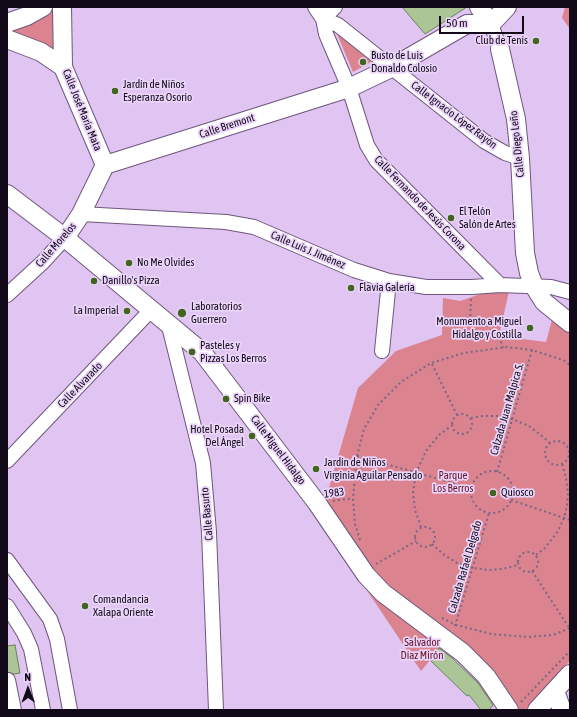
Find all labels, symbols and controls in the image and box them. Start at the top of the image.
scale bar [441,8,526,34]
text: 50 m [446,16,468,30]
place label: Club de Tenis [475,34,528,48]
marker: Club de Tenis [531,36,541,46]
place label: Busto de Luis Donaldo Colosio [371,49,437,75]
marker: Busto de Luis Donaldo Colosio [358,57,368,67]
street label: Calle José María Mata [60,67,104,153]
place label: Jardín de Niños Esperanza Osorio [123,78,192,104]
street label: Calle Ignacio López Rayón [408,78,500,152]
marker: Jardín de Niños Esperanza Osorio [110,86,120,96]
street label: Calle Diego Leño [507,110,527,178]
street label: Calle Bremont [198,111,256,141]
street label: Calle Fernando de Jesús Corona [371,153,469,253]
place label: El Telón Salón de Artes [459,205,516,231]
marker: El Telón Salón de Artes [446,213,456,223]
street label: Calle Morelos [33,220,79,270]
street label: Calle Luis J. Jiménez [269,228,347,272]
place label: No Me Olvides [137,256,194,270]
marker: No Me Olvides [124,258,134,268]
place label: Danillo's Pizza [102,274,160,288]
marker: Danillo's Pizza [89,276,99,286]
place label: Flavia Galería [359,281,415,295]
marker: Flavia Galería [346,283,356,293]
place label: Laboratorios Guerrero [191,300,242,326]
place label: La Imperial [73,304,119,318]
marker: La Imperial [122,306,132,316]
marker: Laboratorios Guerrero [176,307,188,319]
place label: Monumento a Miguel Hidalgo y Costilla [436,315,522,341]
marker: Monumento a Miguel Hidalgo y Costilla [525,323,535,333]
place label: Pasteles y Pizzas Los Berros [200,339,267,365]
marker: Pasteles y Pizzas Los Berros [187,347,197,357]
street label: Calle Alvarado [55,359,105,411]
street label: Calzada Juan Malpica S. [488,361,526,457]
place label: Spin Bike [234,392,271,406]
marker: Spin Bike [221,394,231,404]
street label: Calle Miguel Hidalgo [248,413,308,487]
place label: Hotel Posada Del Ángel [190,423,244,449]
marker: Hotel Posada Del Ángel [247,431,257,441]
place label: Jardín de Niños Virginia Aguilar Pensado [324,456,422,482]
marker: Jardín de Niños Virginia Aguilar Pensado [311,464,321,474]
park label: Parque Los Berros [433,469,473,495]
street label: 1983 [323,485,345,501]
place label: Quiosco [501,486,534,500]
street label: Calle Basurto [198,487,216,541]
marker: Quiosco [488,488,498,498]
street label: Calzada Rafael Delgado [445,519,485,615]
place label: Comandancia Xalapa Oriente [93,593,154,619]
marker: Comandancia Xalapa Oriente [80,601,90,611]
park label: Salvador Díaz Mirón [401,636,443,662]
north arrow [8,669,48,709]
text: N [24,671,31,683]

